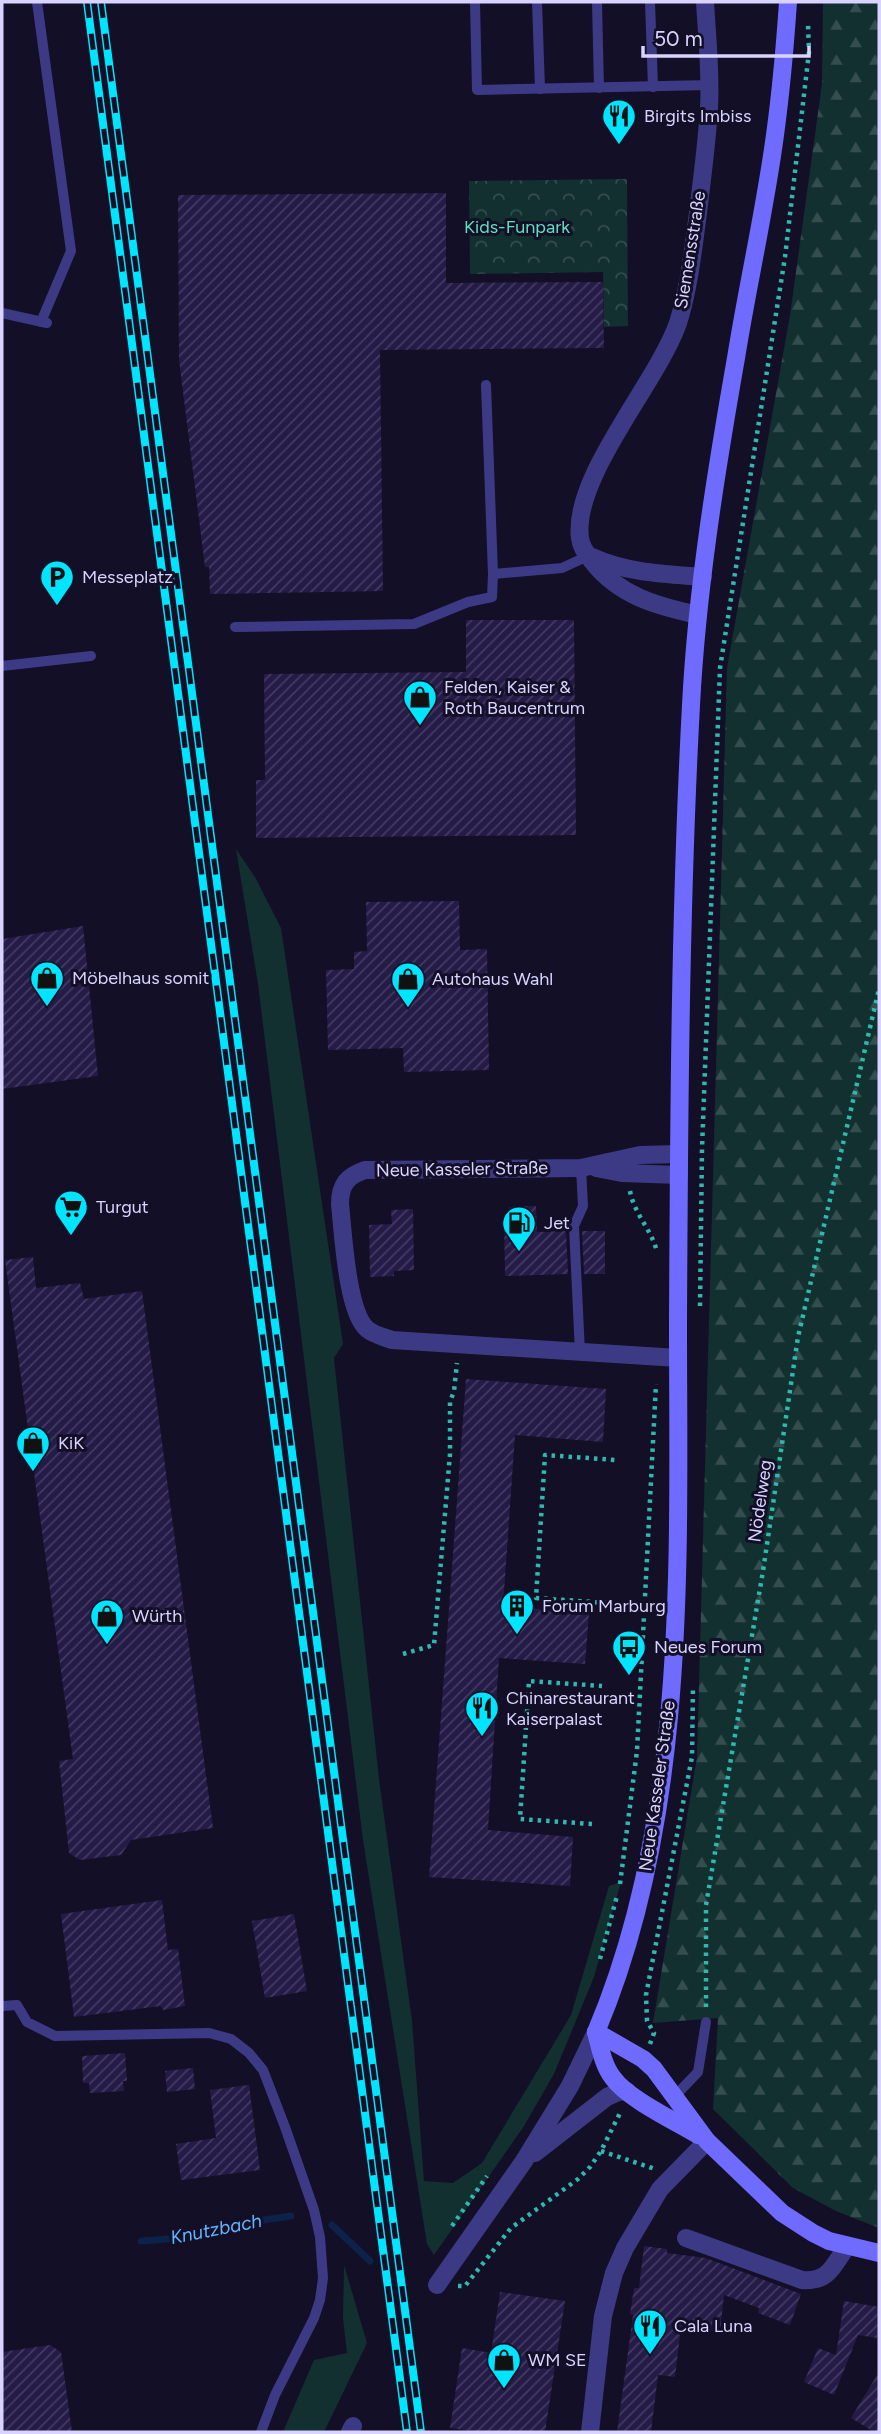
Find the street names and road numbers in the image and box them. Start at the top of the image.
street label: Siemensstraße [670,189,710,311]
street label: Neue Kasseler Straße [376,1156,548,1182]
street label: Nödelweg [743,1458,777,1544]
street label: Neue Kasseler Straße [634,1699,680,1873]

